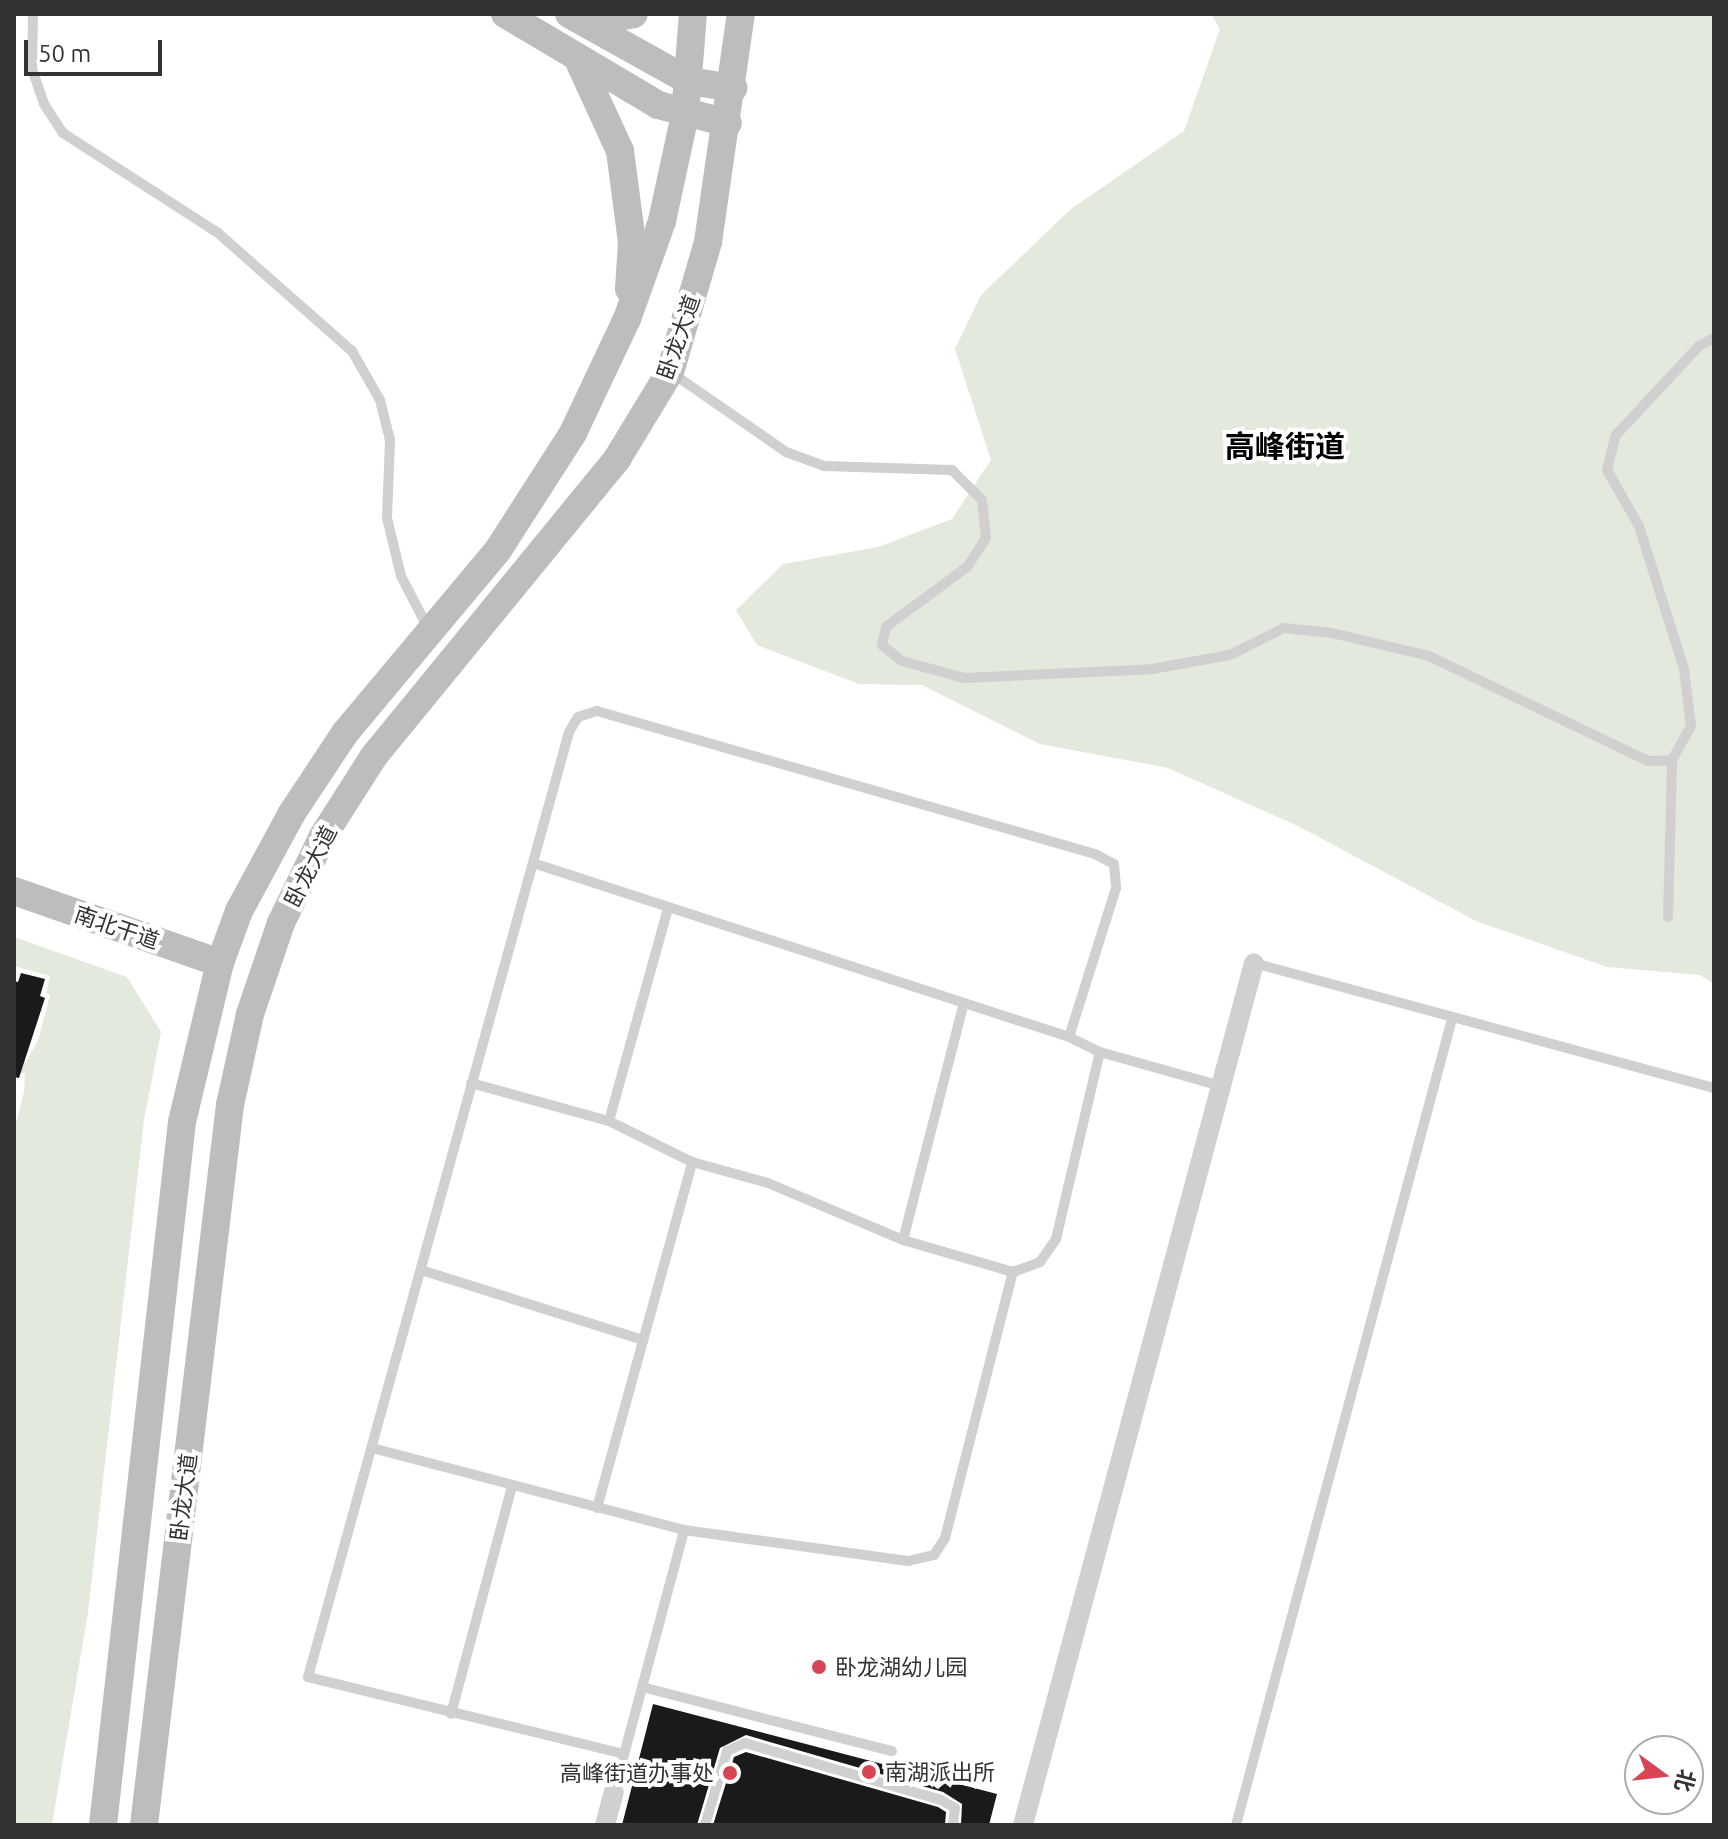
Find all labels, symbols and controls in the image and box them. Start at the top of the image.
scale bar [28,24,166,74]
text: 50 m [38,40,91,67]
street label: 卧龙大道 [651,291,705,383]
district label: 高峰街道 [1225,428,1345,464]
street label: 卧龙大道 [278,821,342,911]
street label: 南北干道 [71,900,163,954]
street label: 卧龙大道 [165,1452,201,1542]
place label: 卧龙湖幼儿园 [835,1654,967,1680]
marker: 卧龙湖幼儿园 [810,1658,828,1676]
north arrow [1624,1735,1704,1815]
place label: 南湖派出所 [885,1759,995,1785]
place label: 高峰街道办事处 [560,1760,714,1786]
marker: 南湖派出所 [860,1763,878,1781]
marker: 高峰街道办事处 [721,1764,739,1782]
text: 北 [1671,1767,1701,1795]

